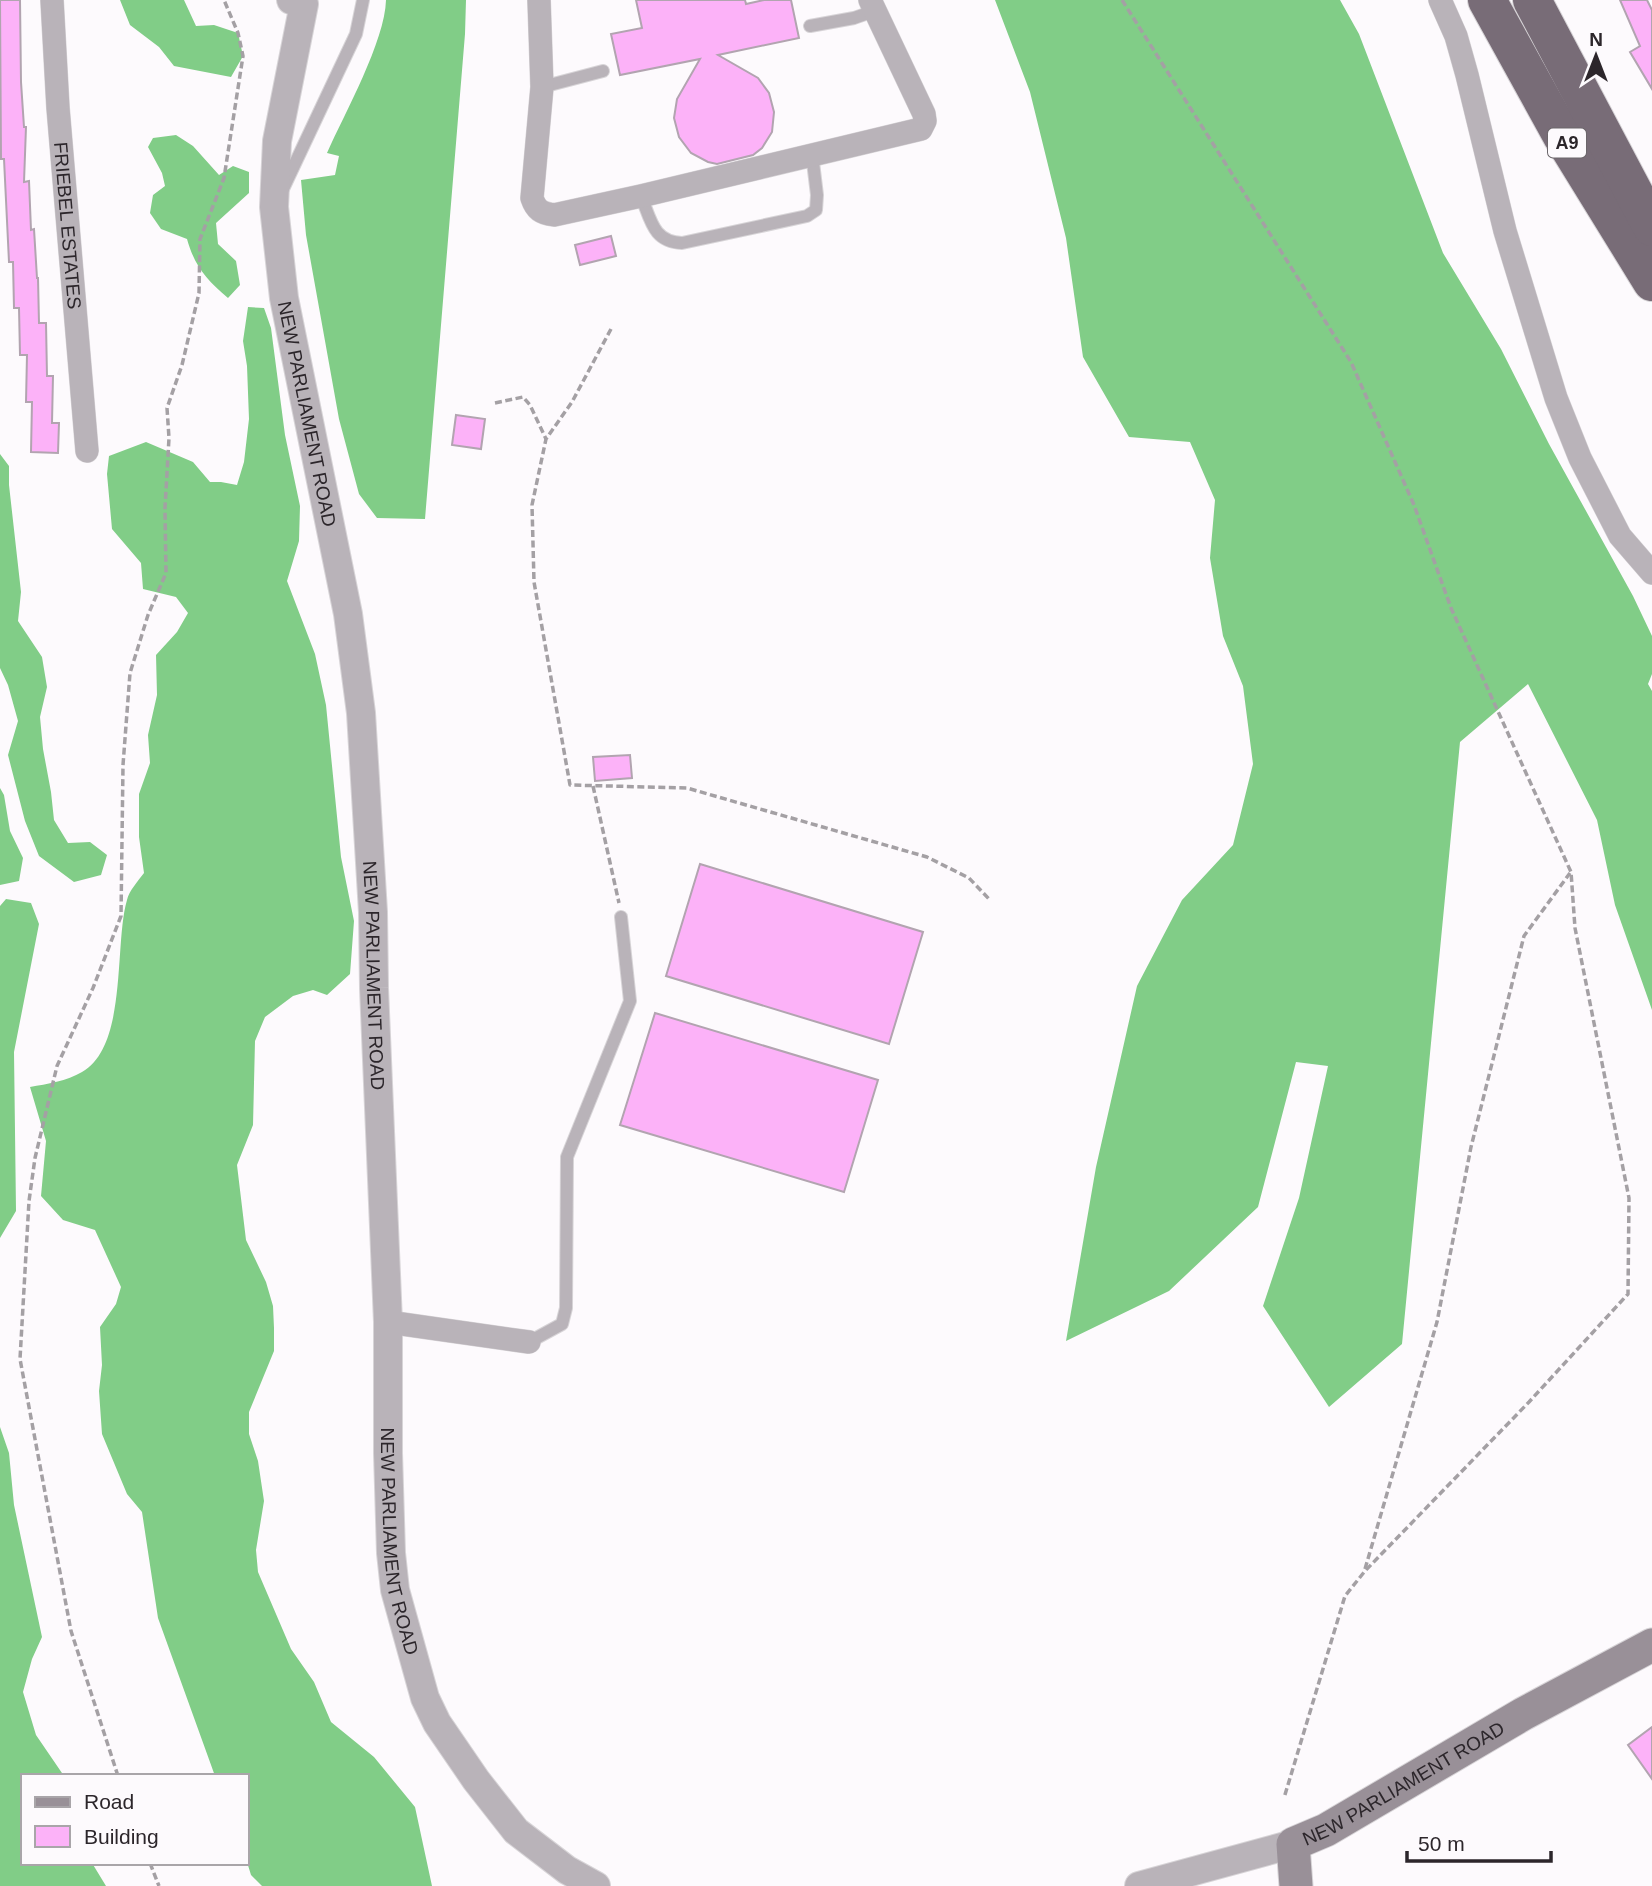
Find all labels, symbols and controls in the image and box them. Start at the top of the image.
north arrow [1561,21,1631,91]
text: N [1589,29,1603,50]
road number: A9 [1548,128,1586,158]
street label: FRIEBEL ESTATES [50,141,85,310]
street label: NEW PARLIAMENT ROAD [274,299,341,528]
street label: NEW PARLIAMENT ROAD [359,860,389,1091]
street label: NEW PARLIAMENT ROAD [378,1427,423,1657]
street label: NEW PARLIAMENT ROAD [1299,1717,1508,1849]
legend [21,1774,248,1865]
text: Road [84,1790,134,1813]
scale bar [1407,1820,1550,1864]
text: Building [84,1825,159,1848]
text: 50 m [1418,1832,1465,1855]

